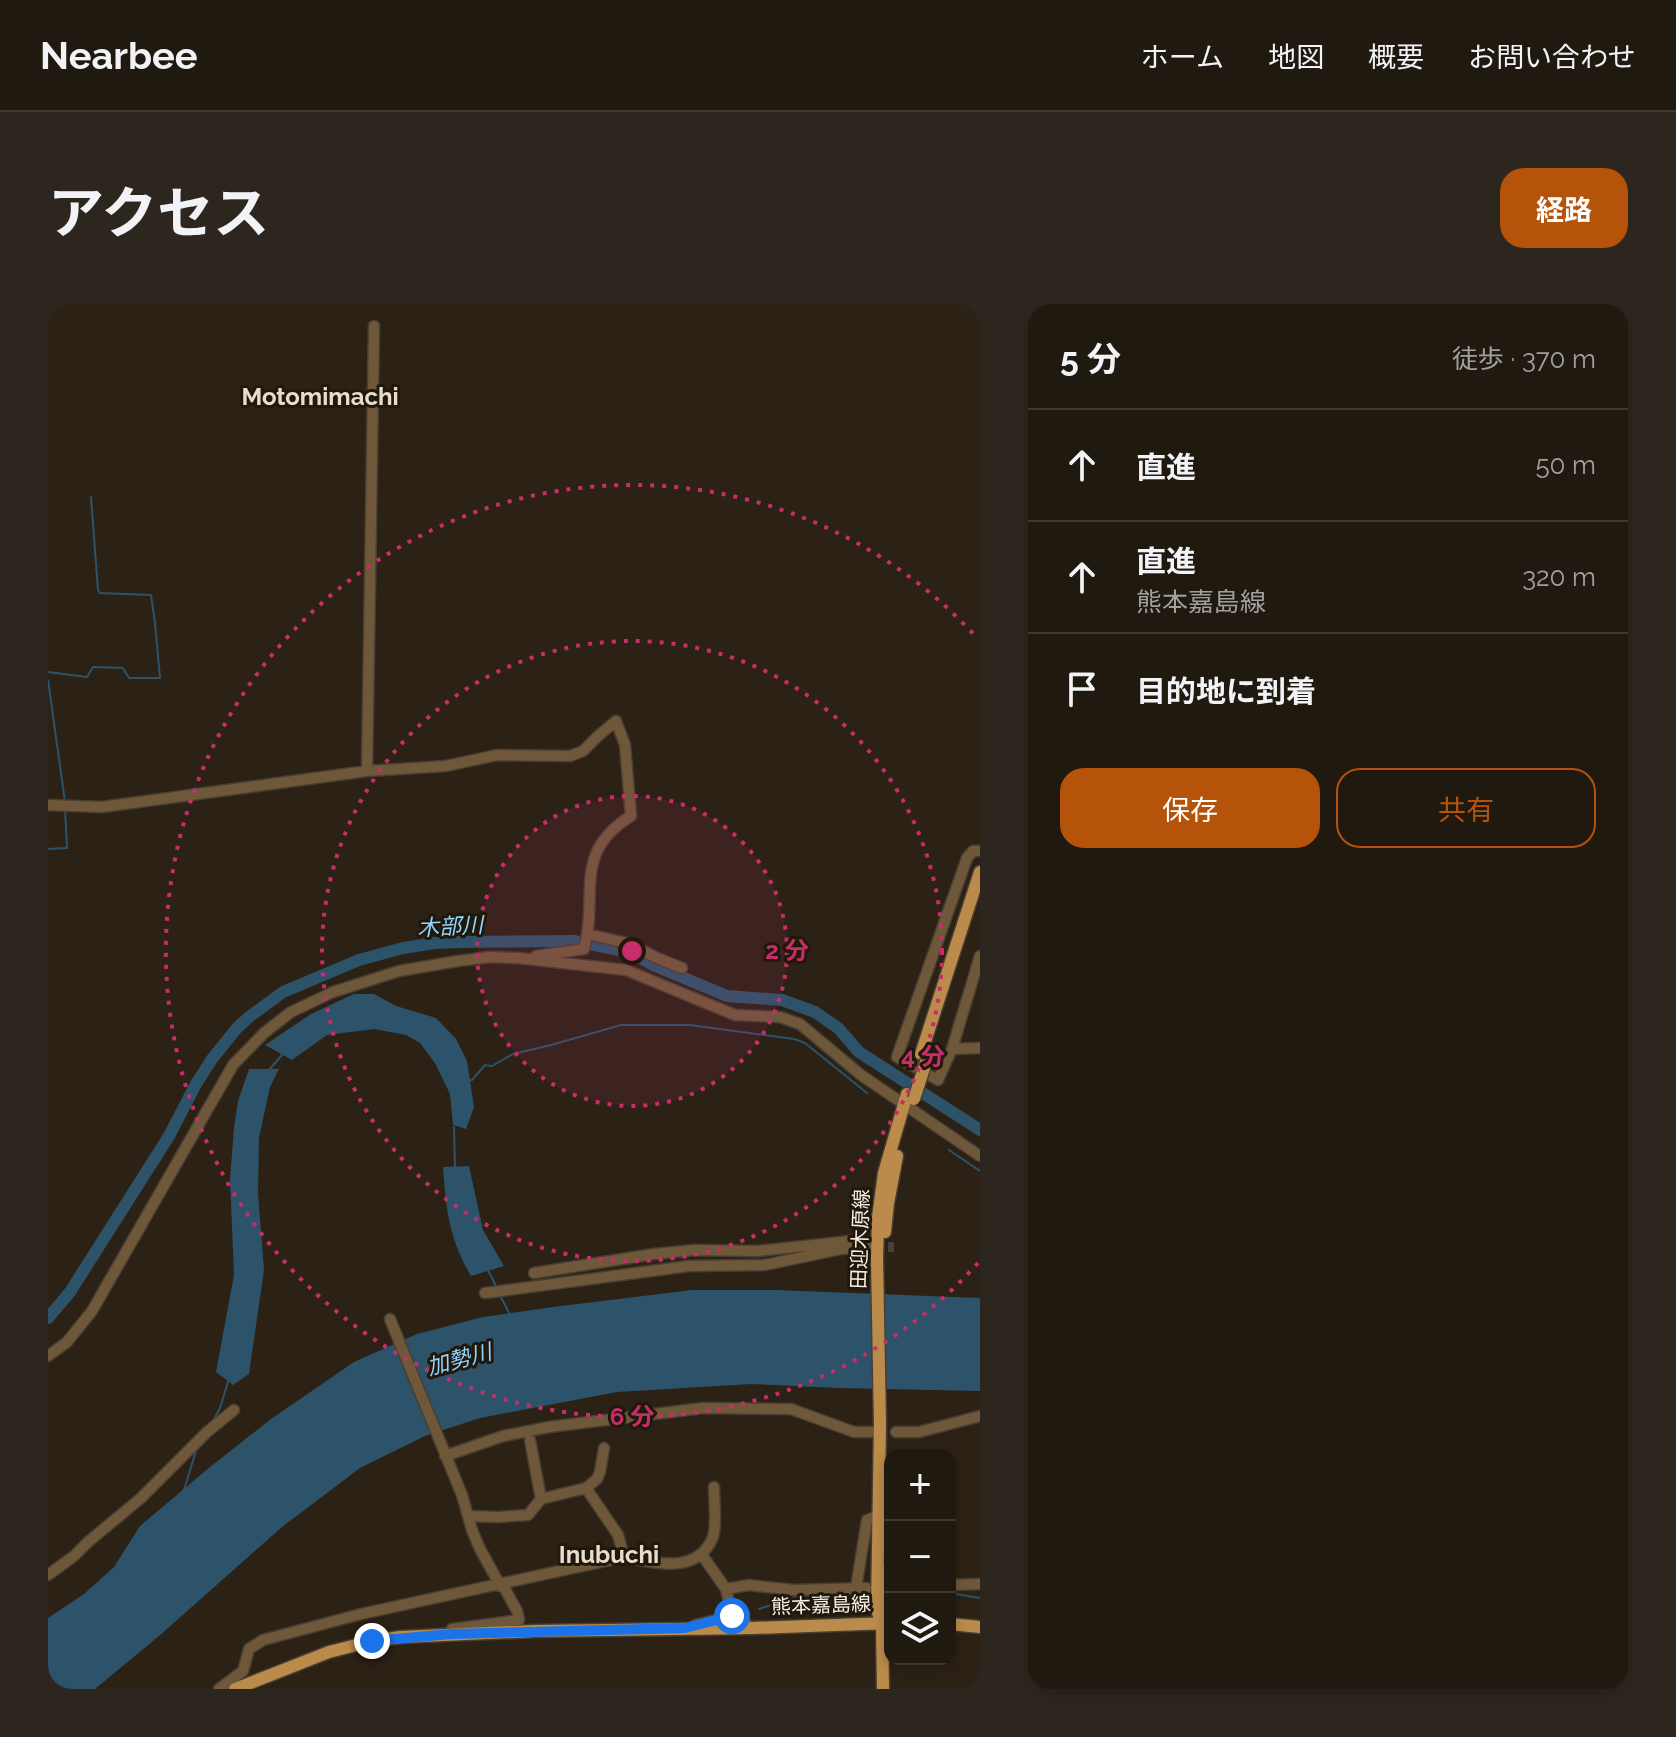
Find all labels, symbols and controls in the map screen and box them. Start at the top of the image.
text: Nearbee [40,33,198,78]
text: ホーム [1141,41,1224,74]
text: 地図 [1268,41,1324,74]
text: 概要 [1368,41,1424,74]
text: お問い合わせ [1468,41,1636,74]
button: 経路 [1500,168,1628,248]
text: アクセス [48,180,269,246]
text: 5 分 [1060,339,1121,379]
text: 徒歩 · 370 m [1452,344,1596,374]
district label: Motomimachi [241,382,399,411]
icon: ahead [1060,443,1104,487]
text: 直進 [1136,450,1196,485]
text: 50 m [1535,450,1596,480]
text: 直進 [1136,544,1196,579]
icon: ahead [1060,555,1104,599]
text: 320 m [1522,562,1596,592]
text: 熊本嘉島線 [1136,587,1266,617]
icon: arrive [1060,667,1104,711]
text: 目的地に到着 [1136,674,1316,709]
button: 保存 [1060,768,1320,848]
button: 共有 [1336,768,1596,848]
water label: 木部川 [416,911,486,941]
text: 2 分 [765,936,809,965]
centre of rings [618,937,646,965]
text: 4 分 [901,1042,945,1071]
street label: 田迎木原線 [846,1189,874,1289]
water label: 加勢川 [424,1337,496,1380]
text: 6 分 [610,1402,654,1431]
map controls [884,1449,956,1665]
button: + [884,1449,956,1521]
button: − [884,1521,956,1593]
district label: Inubuchi [559,1540,659,1569]
street label: 熊本嘉島線 [771,1591,871,1619]
button: layers [884,1593,956,1665]
route start [714,1598,750,1634]
route end [354,1623,390,1659]

